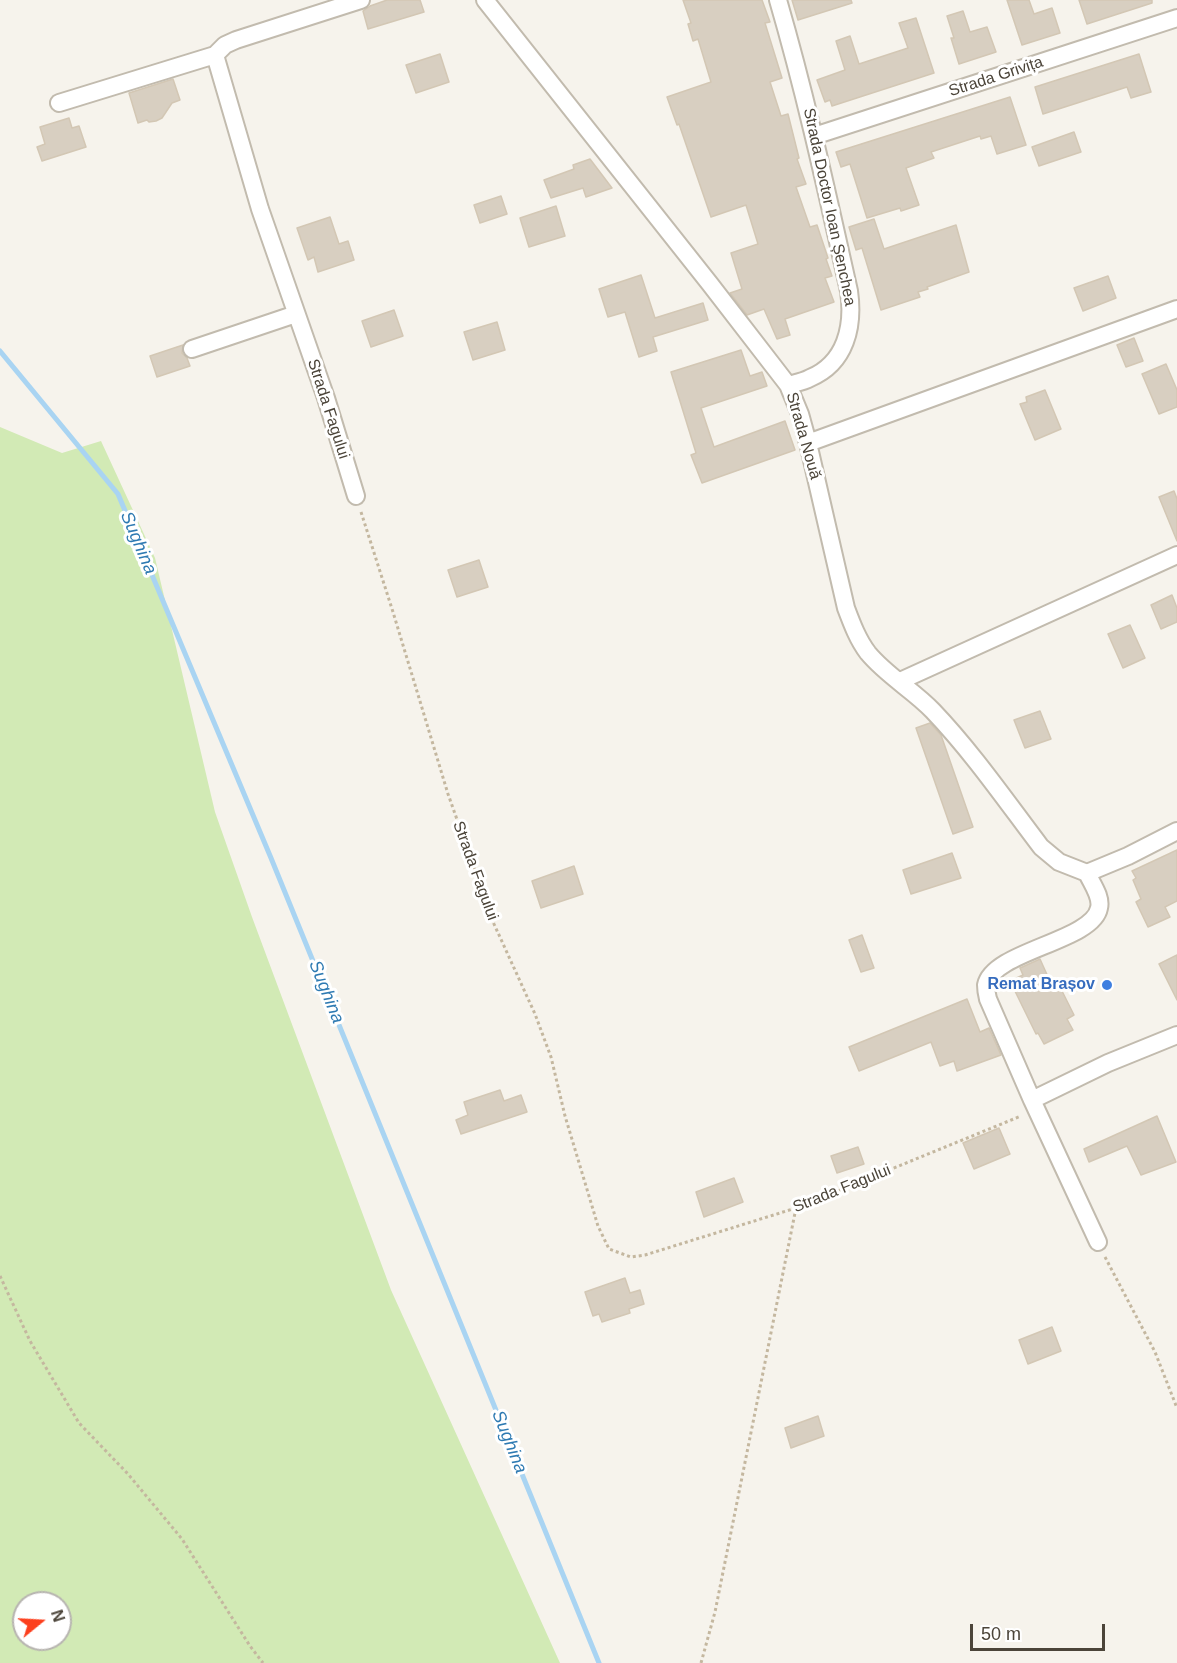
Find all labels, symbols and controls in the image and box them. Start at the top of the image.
street label: Strada Grivița [947,53,1045,101]
street label: Strada Doctor Ioan Șenchea [799,106,859,308]
street label: Strada Fagului [303,357,353,461]
street label: Strada Nouă [781,390,825,482]
water label: Sughina [115,508,161,578]
street label: Strada Fagului [448,819,502,923]
water label: Sughina [304,957,348,1027]
place label: Remat Brașov [987,975,1095,995]
marker: Remat Brașov [1100,978,1114,992]
street label: Strada Fagului [790,1161,894,1217]
water label: Sughina [487,1407,531,1477]
north arrow [12,1591,72,1651]
text: N [48,1608,68,1624]
scale bar [973,1612,1108,1650]
text: 50 m [981,1624,1021,1644]

